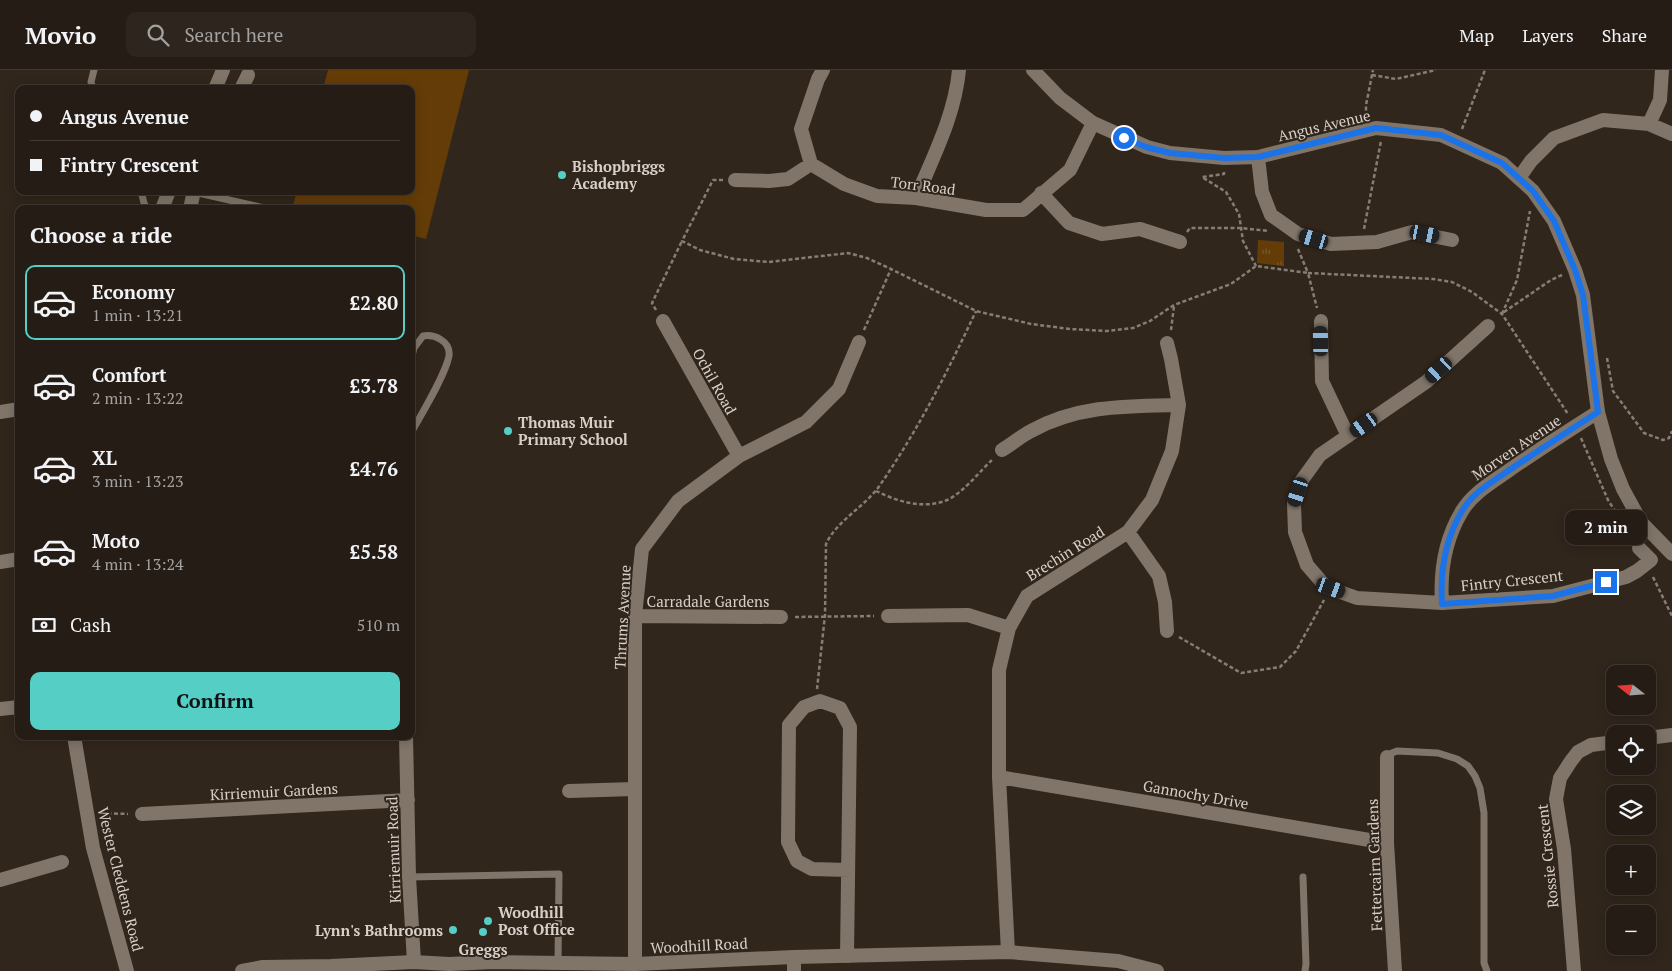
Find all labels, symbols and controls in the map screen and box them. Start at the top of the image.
search box [126,12,476,57]
text: Movio [25,19,96,51]
icon: search [144,21,172,49]
text: Search here [184,22,283,47]
text: Map [1459,23,1494,47]
text: Layers [1522,23,1574,47]
text: Share [1602,23,1647,47]
text: Angus Avenue [60,104,189,129]
street label: Angus Avenue [1276,105,1372,145]
route start [1113,127,1135,149]
text: Fintry Crescent [60,152,199,177]
place label: Bishopbriggs Academy [572,156,665,193]
marker: Bishopbriggs Academy [556,169,568,181]
street label: Torr Road [889,171,957,199]
text: Choose a ride [30,220,172,249]
car [1408,224,1441,244]
car [1297,227,1330,251]
text: Economy [92,279,175,304]
icon: car [32,280,77,325]
text: £2.80 [349,290,398,315]
text: 1 min · 13:21 [92,304,184,326]
car [1313,326,1328,356]
street label: Ochil Road [689,344,741,418]
car [1422,354,1455,386]
text: Comfort [92,362,167,387]
icon: car [32,363,77,408]
text: £3.78 [349,373,398,398]
text: 2 min · 13:22 [92,387,184,409]
car [1347,410,1380,440]
street label: Morven Avenue [1467,410,1565,484]
place label: Thomas Muir Primary School [518,412,628,449]
marker: Thomas Muir Primary School [502,425,514,437]
text: XL [92,445,117,470]
icon: car [32,446,77,491]
text: £4.76 [349,456,398,481]
text: 3 min · 13:23 [92,470,184,492]
car [1286,475,1309,509]
callout: 2 min [1565,510,1647,544]
text: 2 min [1584,516,1628,538]
street label: Brechin Road [1022,521,1108,585]
text: Moto [92,528,140,553]
icon: car [32,529,77,574]
text: £5.58 [349,539,398,564]
text: 4 min · 13:24 [92,553,184,575]
street label: Thrums Avenue [609,564,635,670]
street label: Fintry Crescent [1460,565,1564,595]
route end [1595,571,1617,593]
car [1314,576,1347,600]
street label: Carradale Gardens [647,591,769,611]
icon: cash [30,611,58,639]
text: Cash [70,612,111,637]
text: 510 m [357,614,400,636]
north arrow [1606,665,1656,715]
map controls [1606,665,1656,955]
button: Confirm [30,672,400,730]
button: locate [1606,725,1656,775]
street label: Gannochy Drive [1142,775,1250,813]
street label: Kirriemuir Gardens [209,778,339,804]
button: layers [1606,785,1656,835]
street label: Kirriemuir Road [381,796,405,904]
street label: Fettercairn Gardens [1362,798,1386,932]
street label: Rossie Crescent [1532,803,1562,909]
street label: Wester Cleddens Road [93,805,149,953]
button: + [1606,845,1656,895]
place label: Woodhill Post Office [498,902,575,939]
button: − [1606,905,1656,955]
marker: Woodhill Post Office [482,915,494,927]
place label: Lynn's Bathrooms [315,920,443,940]
marker: Lynn's Bathrooms [447,924,459,936]
marker: Greggs [477,926,489,938]
street label: Woodhill Road [650,932,748,958]
place label: Greggs [459,939,508,959]

